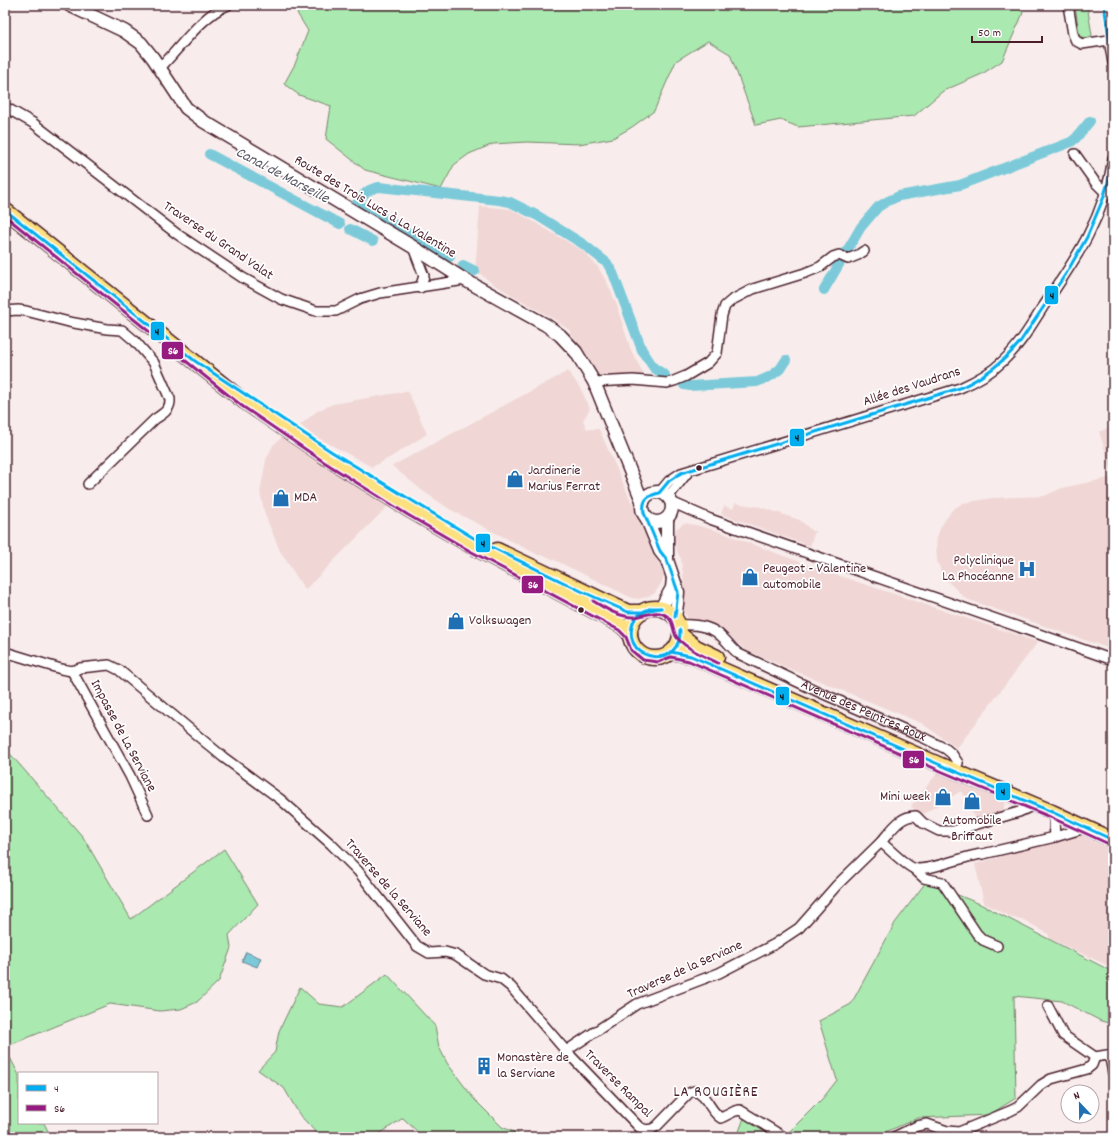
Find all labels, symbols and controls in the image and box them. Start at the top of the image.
scale bar [972,18,1042,44]
text: 50 m [978,25,1001,42]
water label: Canal de Marseille [231,142,334,211]
street label: Route des Trois Lucs à La Valentine [290,151,460,263]
street label: Traverse du Grand Valat [159,197,277,285]
line badge: 4 [1044,285,1059,305]
text: 4 [1050,289,1054,305]
line badge: 4 [150,321,165,341]
text: 4 [155,325,159,341]
line badge: S6 [161,341,184,360]
text: S6 [168,344,179,360]
street label: Allée des Vaudrans [861,362,963,412]
line badge: 4 [789,428,805,447]
text: 4 [795,431,799,447]
place label: Jardinerie Marius Ferrat [528,461,600,497]
unlabelled marker [694,463,704,473]
shop icon: Jardinerie Marius Ferrat [505,469,525,489]
shop icon: MDA [271,488,291,508]
place label: MDA [294,488,317,508]
line badge: 4 [475,533,491,553]
text: 4 [481,537,485,553]
place label: Polyclinique La Phocéanne [942,551,1014,587]
place label: Peugeot - Valentine automobile [763,559,866,595]
hospital icon: Polyclinique La Phocéanne [1017,559,1037,579]
shop icon: Peugeot - Valentine automobile [740,567,760,587]
line badge: S6 [521,575,544,594]
text: S6 [528,578,539,594]
unlabelled marker [576,605,586,615]
shop icon: Volkswagen [446,611,466,631]
place label: Volkswagen [469,611,531,631]
street label: Avenue des Peintres Roux [797,675,929,748]
street label: Impasse de La Serviane [85,676,161,796]
line badge: 4 [775,686,790,706]
text: 4 [780,690,784,706]
line badge: S6 [902,750,925,769]
text: S6 [909,753,920,769]
line badge: 4 [995,782,1011,801]
text: 4 [1001,785,1005,801]
place label: Mini week [880,787,930,807]
shop icon: Mini week [933,787,953,807]
shop icon: Automobile Briffaut [962,791,982,811]
place label: Automobile Briffaut [942,811,1002,847]
street label: Traverse de la Serviane [340,835,436,941]
street label: Traverse de la Serviane [624,936,746,1004]
street label: Traverse Rampal [579,1045,657,1123]
place label: Monastère de la Serviane [497,1048,569,1084]
building icon: Monastère de la Serviane [474,1056,494,1076]
legend [18,1072,158,1124]
text: 4 [54,1081,59,1098]
district label: LA ROUGIÈRE [673,1082,759,1104]
north arrow [1060,1084,1100,1124]
text: N [1071,1088,1083,1105]
text: S6 [54,1101,65,1118]

